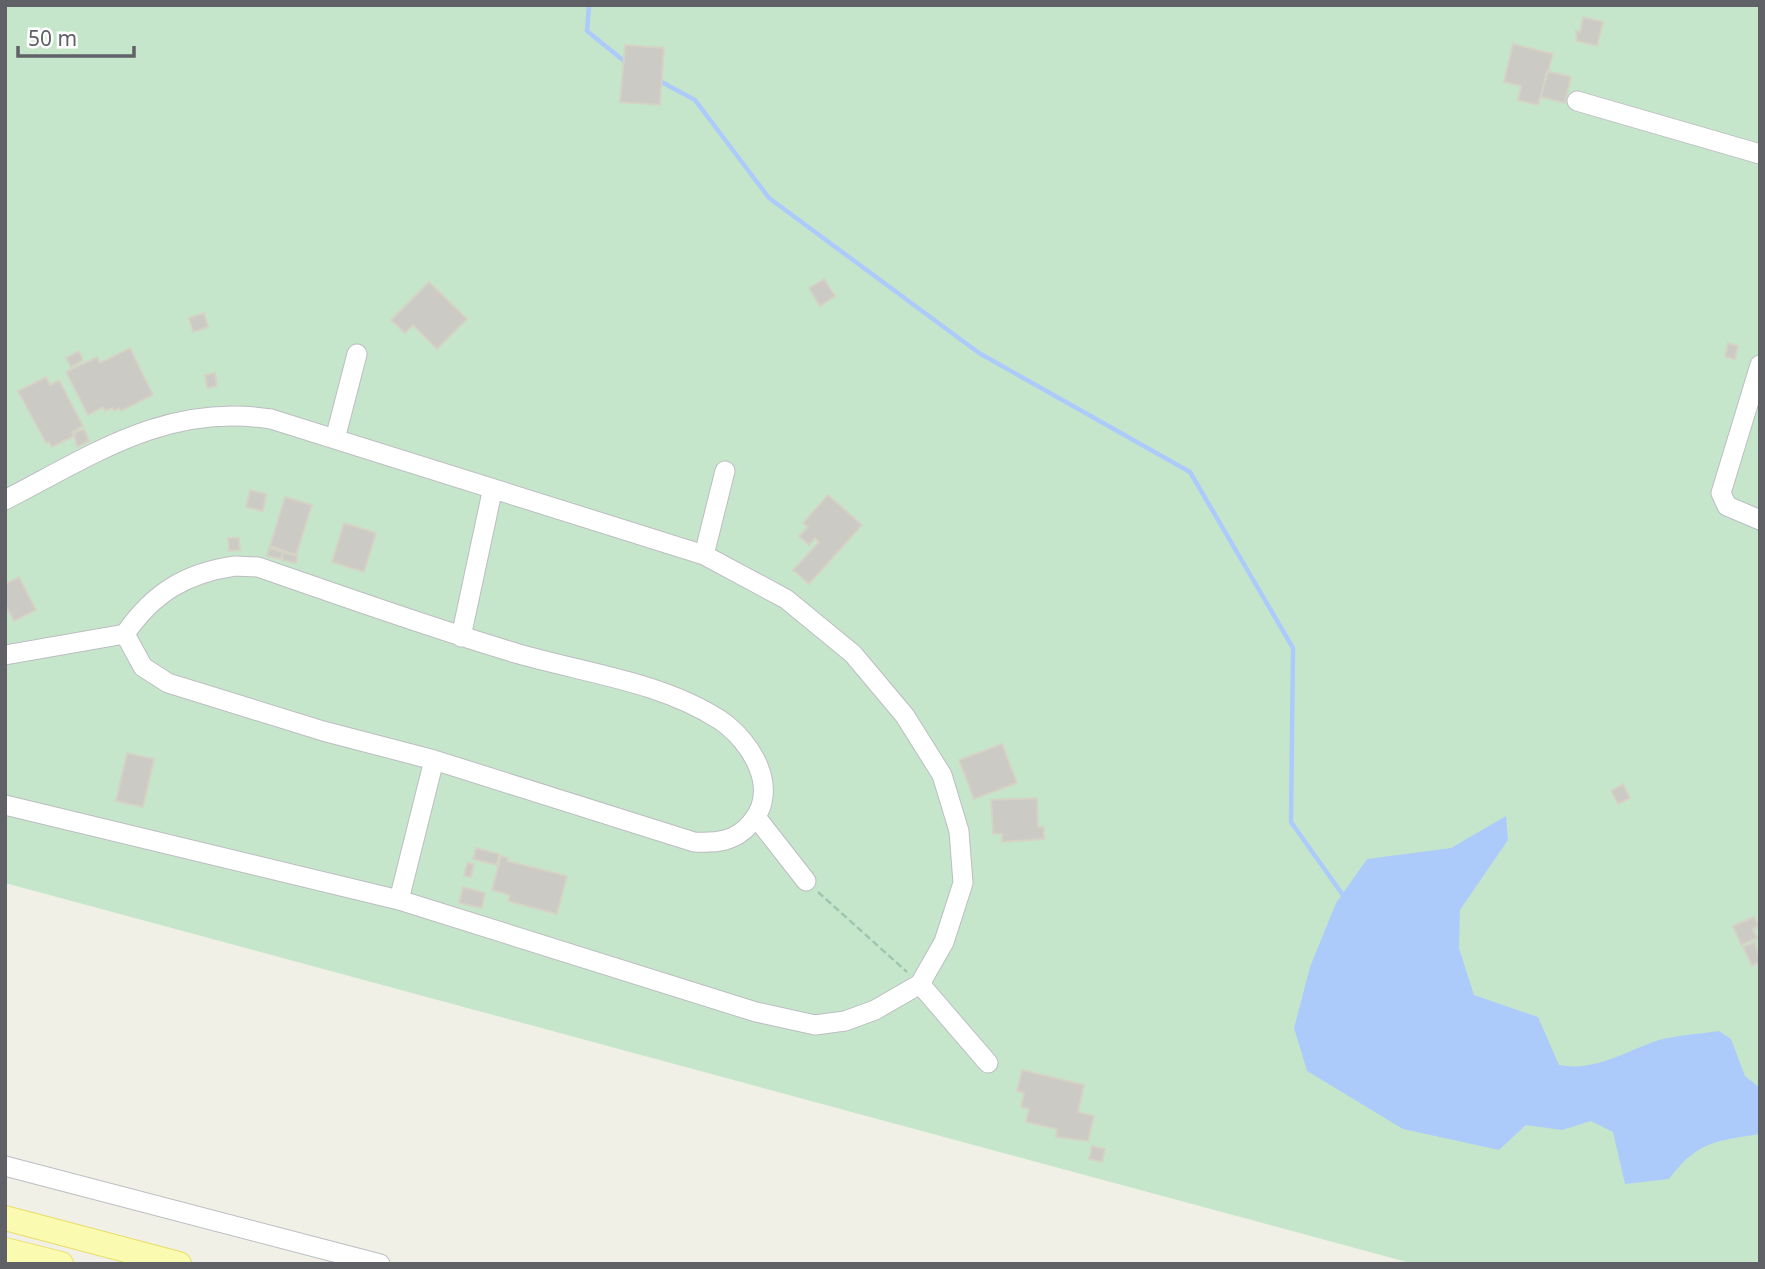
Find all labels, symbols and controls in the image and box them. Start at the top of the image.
scale bar [18,14,133,58]
text: 50 m [28,24,77,52]

